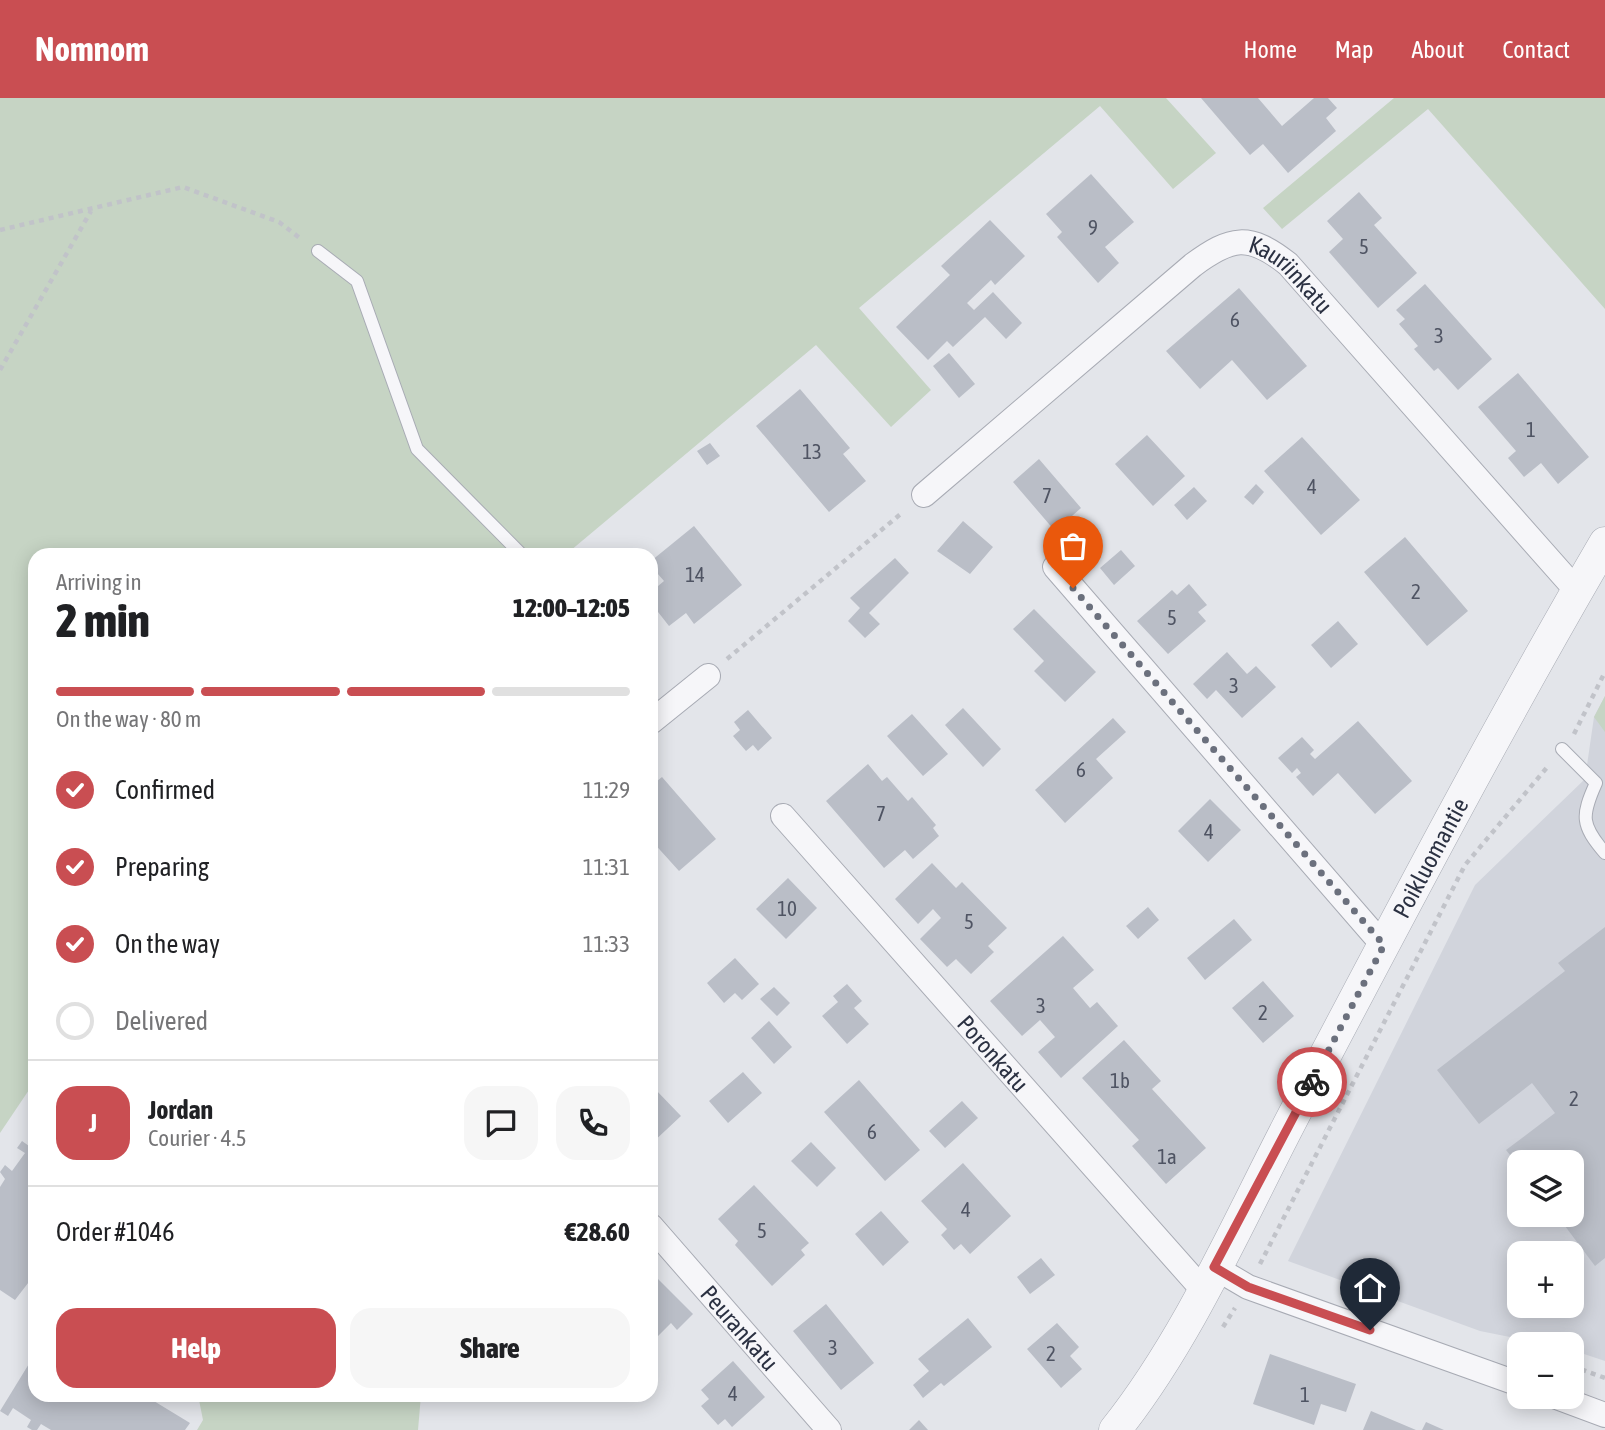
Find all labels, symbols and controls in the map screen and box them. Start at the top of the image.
text: Nomnom [35,30,149,68]
text: Home [1243,36,1297,63]
text: Map [1335,36,1373,63]
text: About [1411,36,1464,63]
text: Contact [1502,36,1570,63]
house number: 9 [1088,215,1098,239]
street label: Kauriinkatu [1246,230,1338,318]
house number: 5 [1359,234,1369,258]
house number: 6 [1230,307,1240,331]
house number: 3 [1434,323,1444,347]
house number: 1 [1526,417,1536,441]
house number: 13 [802,439,822,463]
house number: 4 [1307,474,1317,498]
house number: 7 [1042,483,1052,507]
pin [1043,516,1103,588]
icon: bag [1054,527,1092,565]
house number: 14 [685,562,705,586]
text: Arriving in [56,569,142,595]
house number: 2 [1411,579,1421,603]
text: 12:00–12:05 [513,593,630,623]
text: 2 min [56,594,150,647]
house number: 5 [1167,605,1177,629]
house number: 3 [1229,673,1239,697]
text: On the way · 80 m [56,706,201,732]
house number: 6 [1076,757,1086,781]
icon: check [56,771,94,809]
text: Confirmed [115,775,215,805]
text: 11:29 [583,777,630,803]
street label: Poikluomantie [1387,793,1473,922]
house number: 7 [876,801,886,825]
house number: 4 [1204,819,1214,843]
icon: check [56,848,94,886]
text: Preparing [115,852,209,882]
text: 11:31 [583,854,630,880]
house number: 10 [777,896,797,920]
house number: 5 [964,909,974,933]
icon: check [56,925,94,963]
text: On the way [115,929,220,959]
text: 11:33 [583,931,630,957]
house number: 3 [1036,993,1046,1017]
house number: 2 [1258,1000,1268,1024]
text: Delivered [115,1006,208,1036]
street label: Poronkatu [952,1009,1034,1097]
courier [1277,1047,1347,1117]
icon: bike [1293,1063,1331,1101]
house number: 1b [1110,1068,1130,1092]
button: chat [464,1086,538,1160]
button: phone [556,1086,630,1160]
house number: 2 [1569,1086,1579,1110]
text: Jordan [148,1095,213,1125]
text: J [89,1108,97,1138]
house number: 6 [867,1119,877,1143]
text: Courier · 4.5 [148,1125,247,1151]
house number: 1a [1157,1144,1177,1168]
map controls [1507,1150,1584,1409]
button: layers [1507,1150,1584,1227]
house number: 4 [961,1197,971,1221]
text: Order #1046 [56,1217,175,1247]
text: €28.60 [565,1217,630,1247]
house number: 5 [757,1218,767,1242]
button: + [1507,1241,1584,1318]
pin [1340,1258,1400,1330]
icon: home [1351,1269,1389,1307]
street label: Peurankatu [695,1280,784,1376]
button: Help [56,1308,336,1388]
button: Share [350,1308,630,1388]
button: − [1507,1332,1584,1409]
house number: 3 [828,1335,838,1359]
house number: 2 [1046,1341,1056,1365]
house number: 4 [728,1381,738,1405]
house number: 1 [1300,1382,1310,1406]

